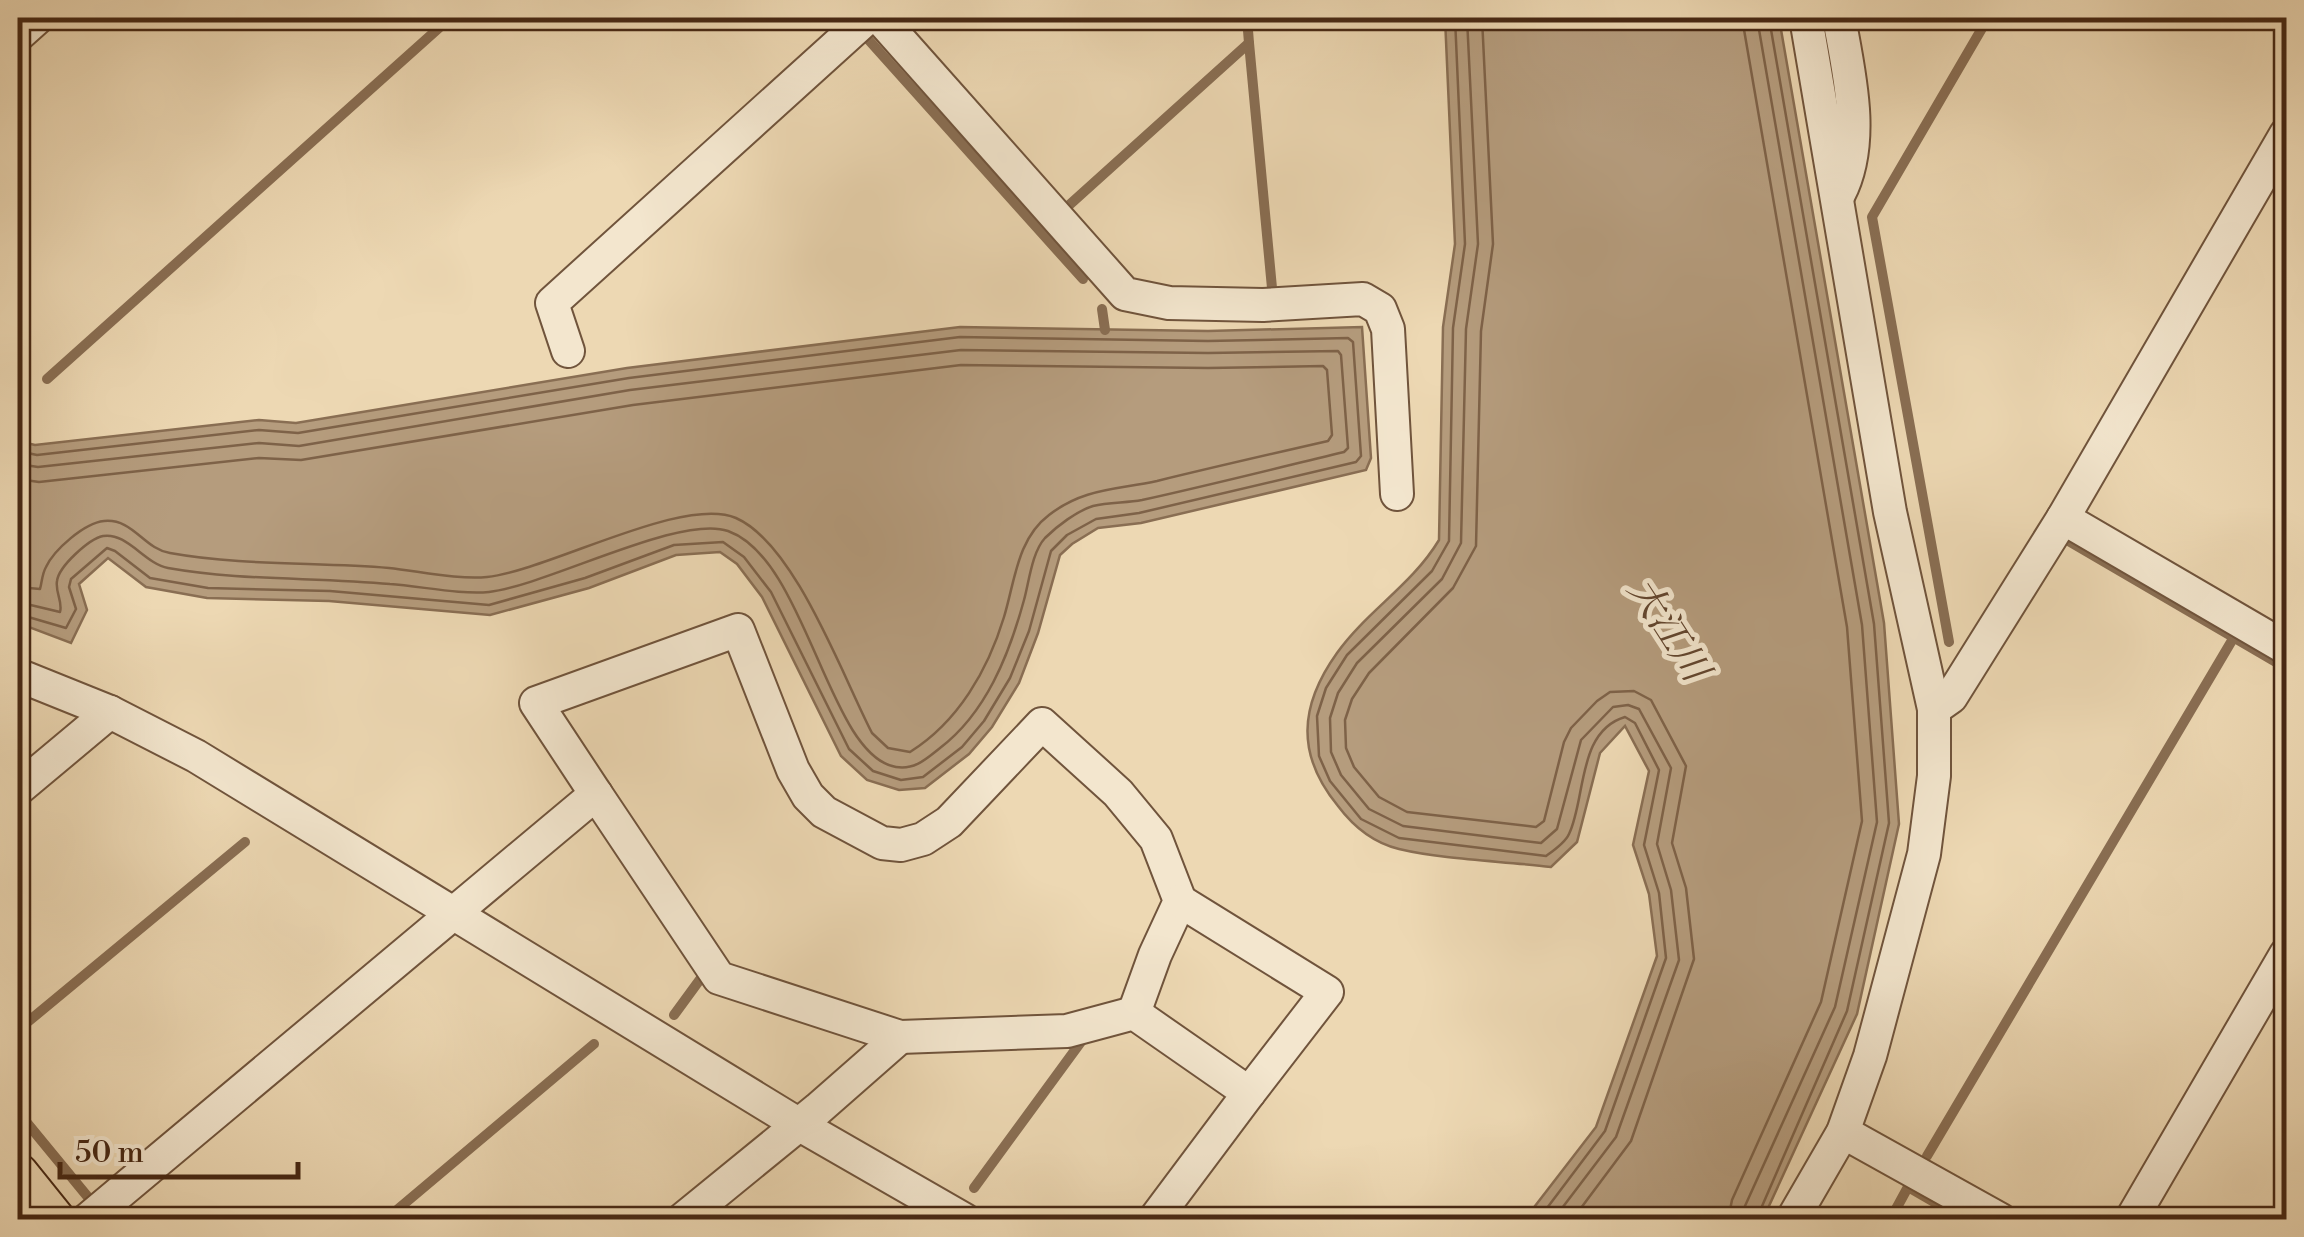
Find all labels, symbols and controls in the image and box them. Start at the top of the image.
water label: 大江川 [1617,569,1721,694]
scale bar [60,1117,298,1179]
text: 50 m [75,1134,144,1172]

